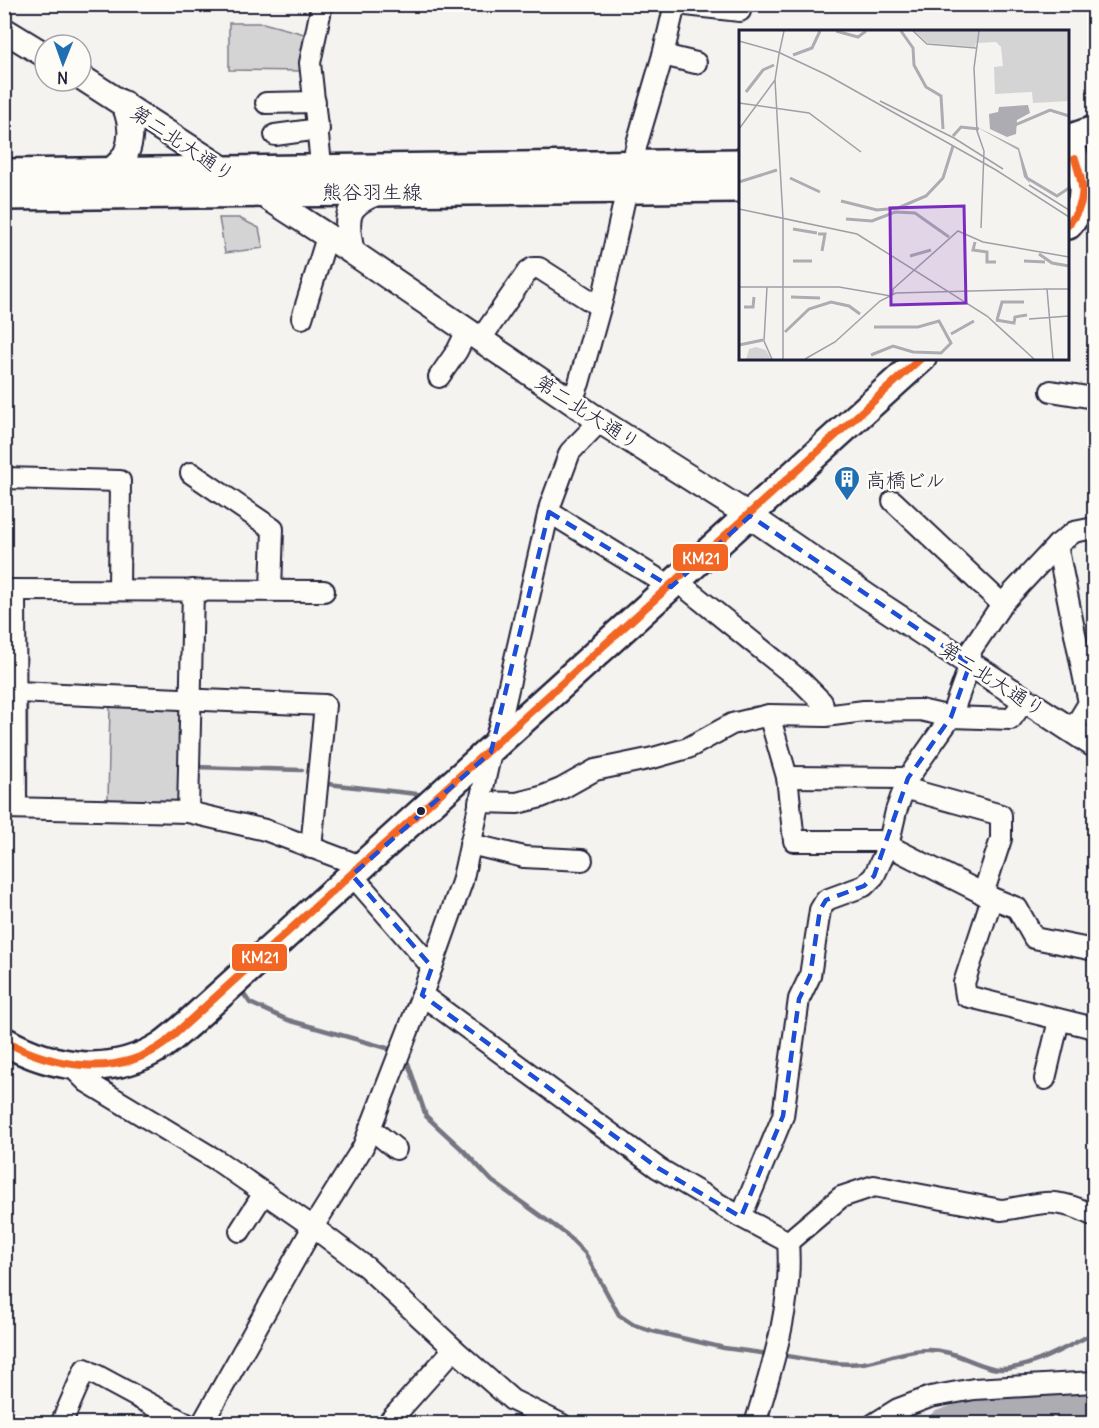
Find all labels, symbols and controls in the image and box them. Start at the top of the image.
inset map [739,30,1069,360]
north arrow [33,33,93,93]
text: N [57,68,68,88]
street label: 第二北大通り [126,99,240,187]
street label: 熊谷羽生線 [322,179,422,204]
street label: 第二北大通り [531,369,645,455]
building icon: 高橋ビル [832,464,862,502]
place label: 高橋ビル [866,467,946,492]
line badge: KM21 [672,543,729,572]
text: KM21 [682,548,720,568]
street label: 第二北大通り [936,636,1050,722]
unlabelled marker [415,805,427,817]
line badge: KM21 [231,943,288,972]
text: KM21 [241,947,279,967]

